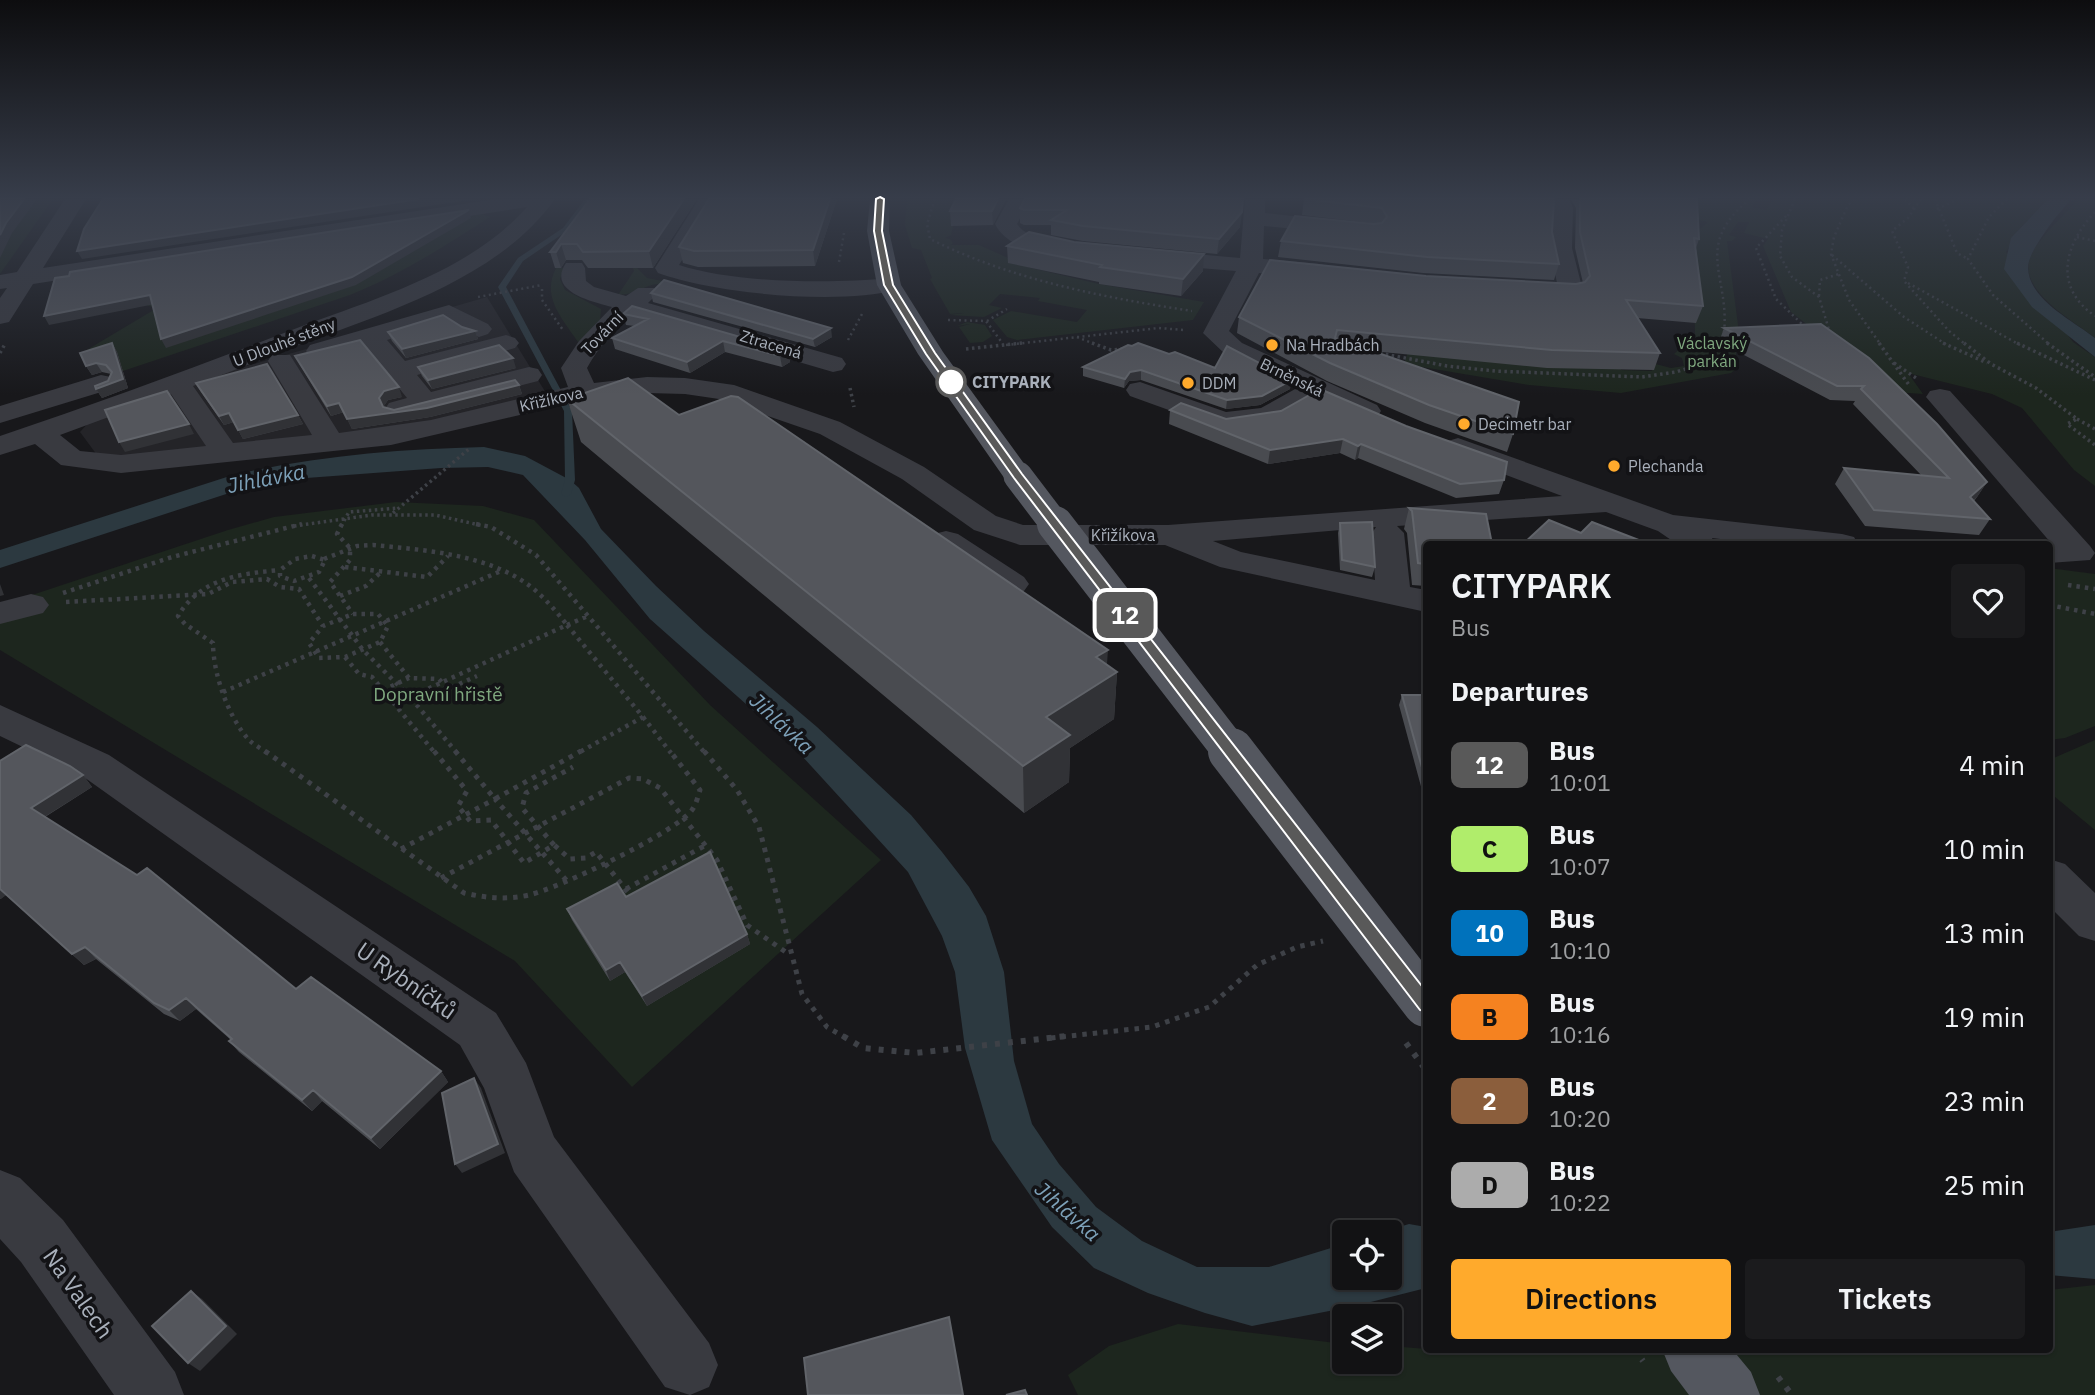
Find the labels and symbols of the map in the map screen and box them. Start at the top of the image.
street label: Tovární [577,307,627,359]
street label: U Dlouhé stěny [230,313,338,371]
street label: Ztracená [738,325,805,363]
park label: Václavský parkán [1677,333,1747,371]
place label: Na Hradbách [1286,335,1380,355]
marker: Na Hradbách [1264,337,1280,353]
street label: Brněnská [1257,353,1327,401]
marker: CITYPARK [936,367,966,397]
place label: CITYPARK [972,372,1051,392]
place label: DDM [1202,373,1236,393]
marker: DDM [1180,375,1196,391]
street label: Křižíkova [517,382,585,416]
place label: Decimetr bar [1478,414,1571,434]
marker: Decimetr bar [1456,416,1472,432]
place label: Plechanda [1628,456,1704,476]
water label: Jihlávka [225,457,307,499]
marker: Plechanda [1606,458,1622,474]
street label: Křižíkova [1091,525,1156,545]
line badge: 12 [1094,592,1156,638]
park label: Dopravní hřistě [373,682,503,706]
water label: Jihlávka [744,686,820,760]
street label: U Rybníčků [351,934,463,1026]
water label: Jihlávka [1029,1175,1107,1247]
street label: Na Valech [37,1242,121,1344]

